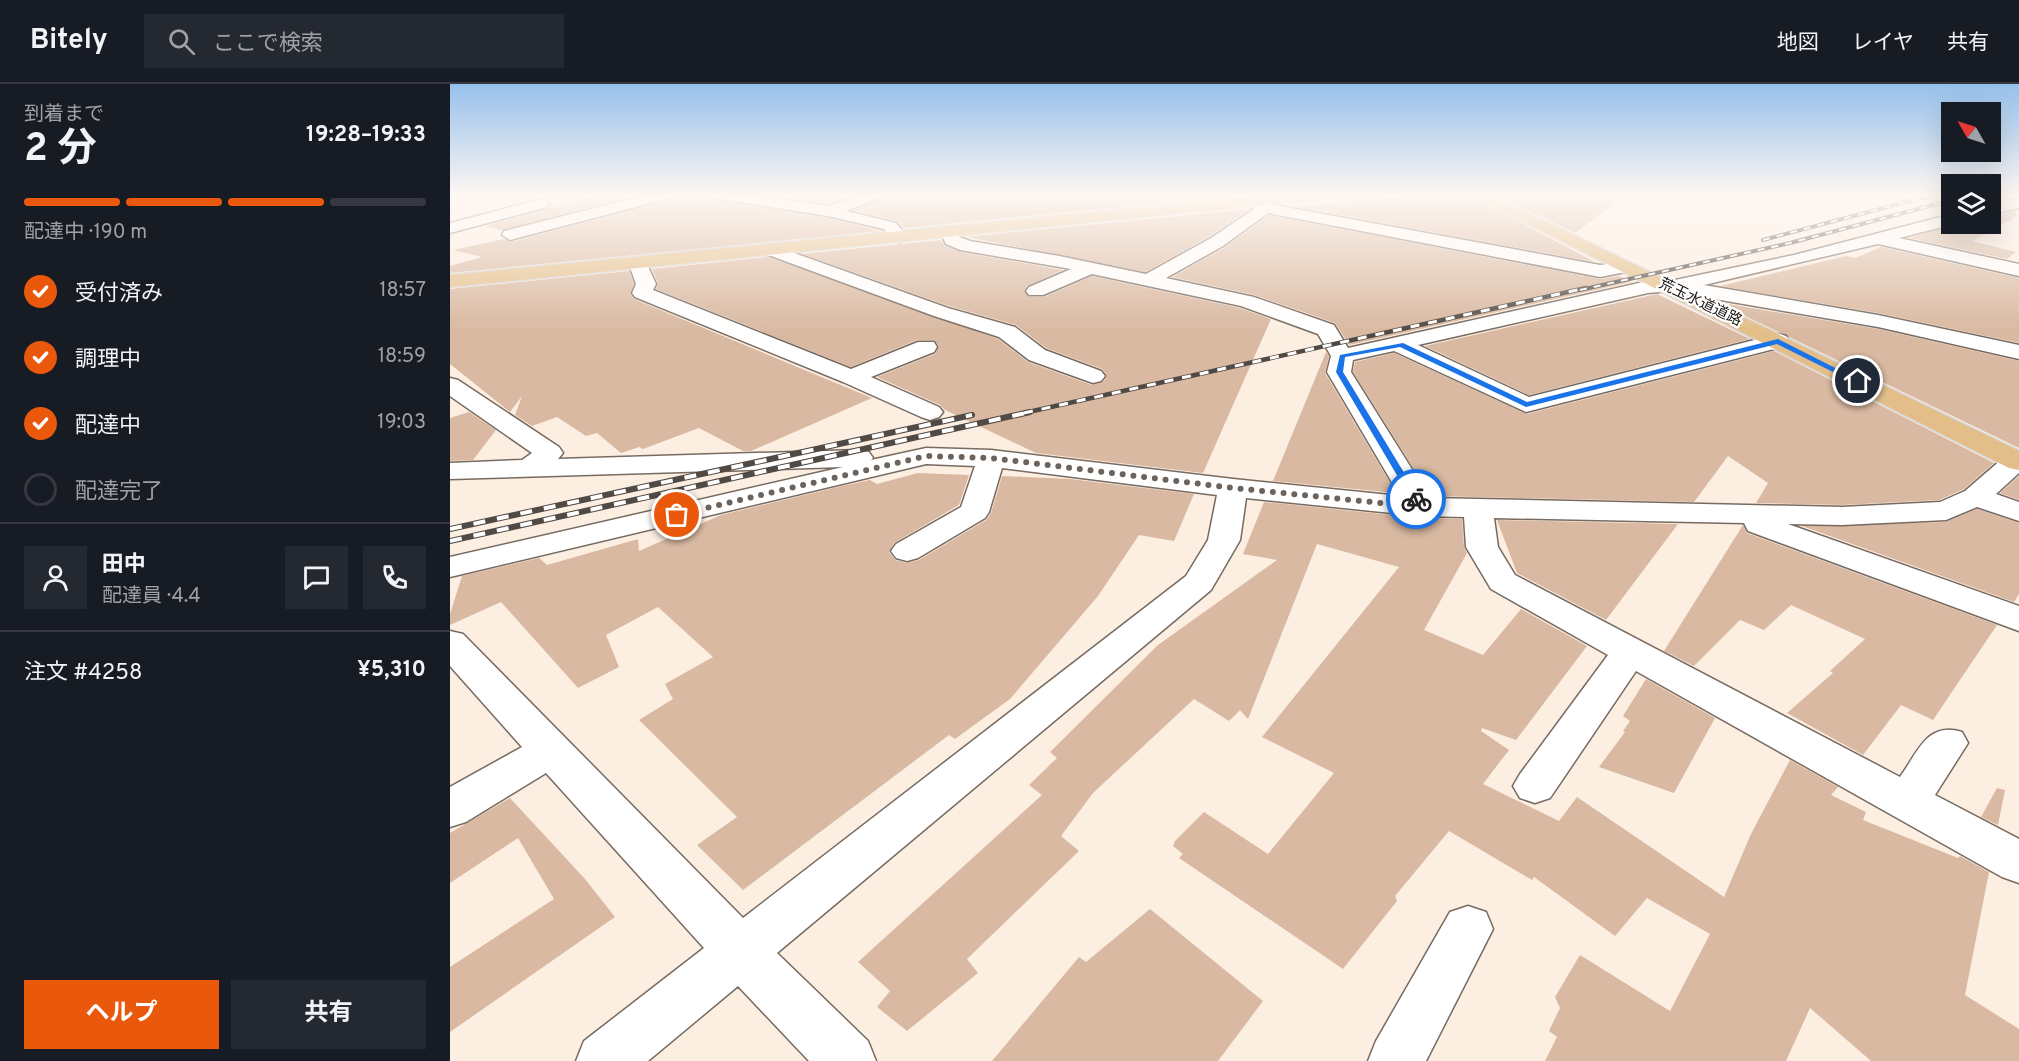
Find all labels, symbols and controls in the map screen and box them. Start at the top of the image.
search box [144,14,564,68]
text: Bitely [30,23,108,59]
icon: search [165,25,198,58]
text: 地図 [1777,30,1819,57]
text: レイヤ [1852,30,1914,57]
text: 共有 [1947,30,1989,57]
text: ここで検索 [213,31,323,58]
text: 到着まで [24,102,104,128]
north arrow [1941,102,2001,162]
map controls [1941,102,2001,234]
text: 19:28–19:33 [306,122,426,149]
text: 2 分 [24,126,97,175]
button: layers [1941,174,2001,234]
text: 配達中 · 190 m [24,220,147,246]
icon: check [24,275,57,308]
street label: 荒玉水道道路 [1655,275,1745,331]
text: 18:57 [379,278,426,304]
text: 受付済み [75,281,163,308]
icon: check [24,341,57,374]
text: 18:59 [378,344,426,370]
text: 調理中 [75,347,141,374]
pin [1832,355,1883,406]
icon: home [1841,364,1874,397]
icon: check [24,407,57,440]
text: 19:03 [377,410,426,436]
text: 配達中 [75,413,141,440]
courier [1386,469,1446,529]
text: 配達完了 [75,479,163,506]
icon: bike [1400,483,1433,516]
pin [651,489,702,540]
icon: bag [660,498,693,531]
button: person [24,546,87,609]
button: chat [285,546,348,609]
button: phone [363,546,426,609]
text: 田中 [102,552,146,579]
text: 配達員 · 4.4 [102,584,201,610]
text: ¥5,310 [357,657,426,684]
text: 注文 #4258 [24,660,142,687]
button: ヘルプ [24,980,219,1049]
button: 共有 [231,980,426,1049]

